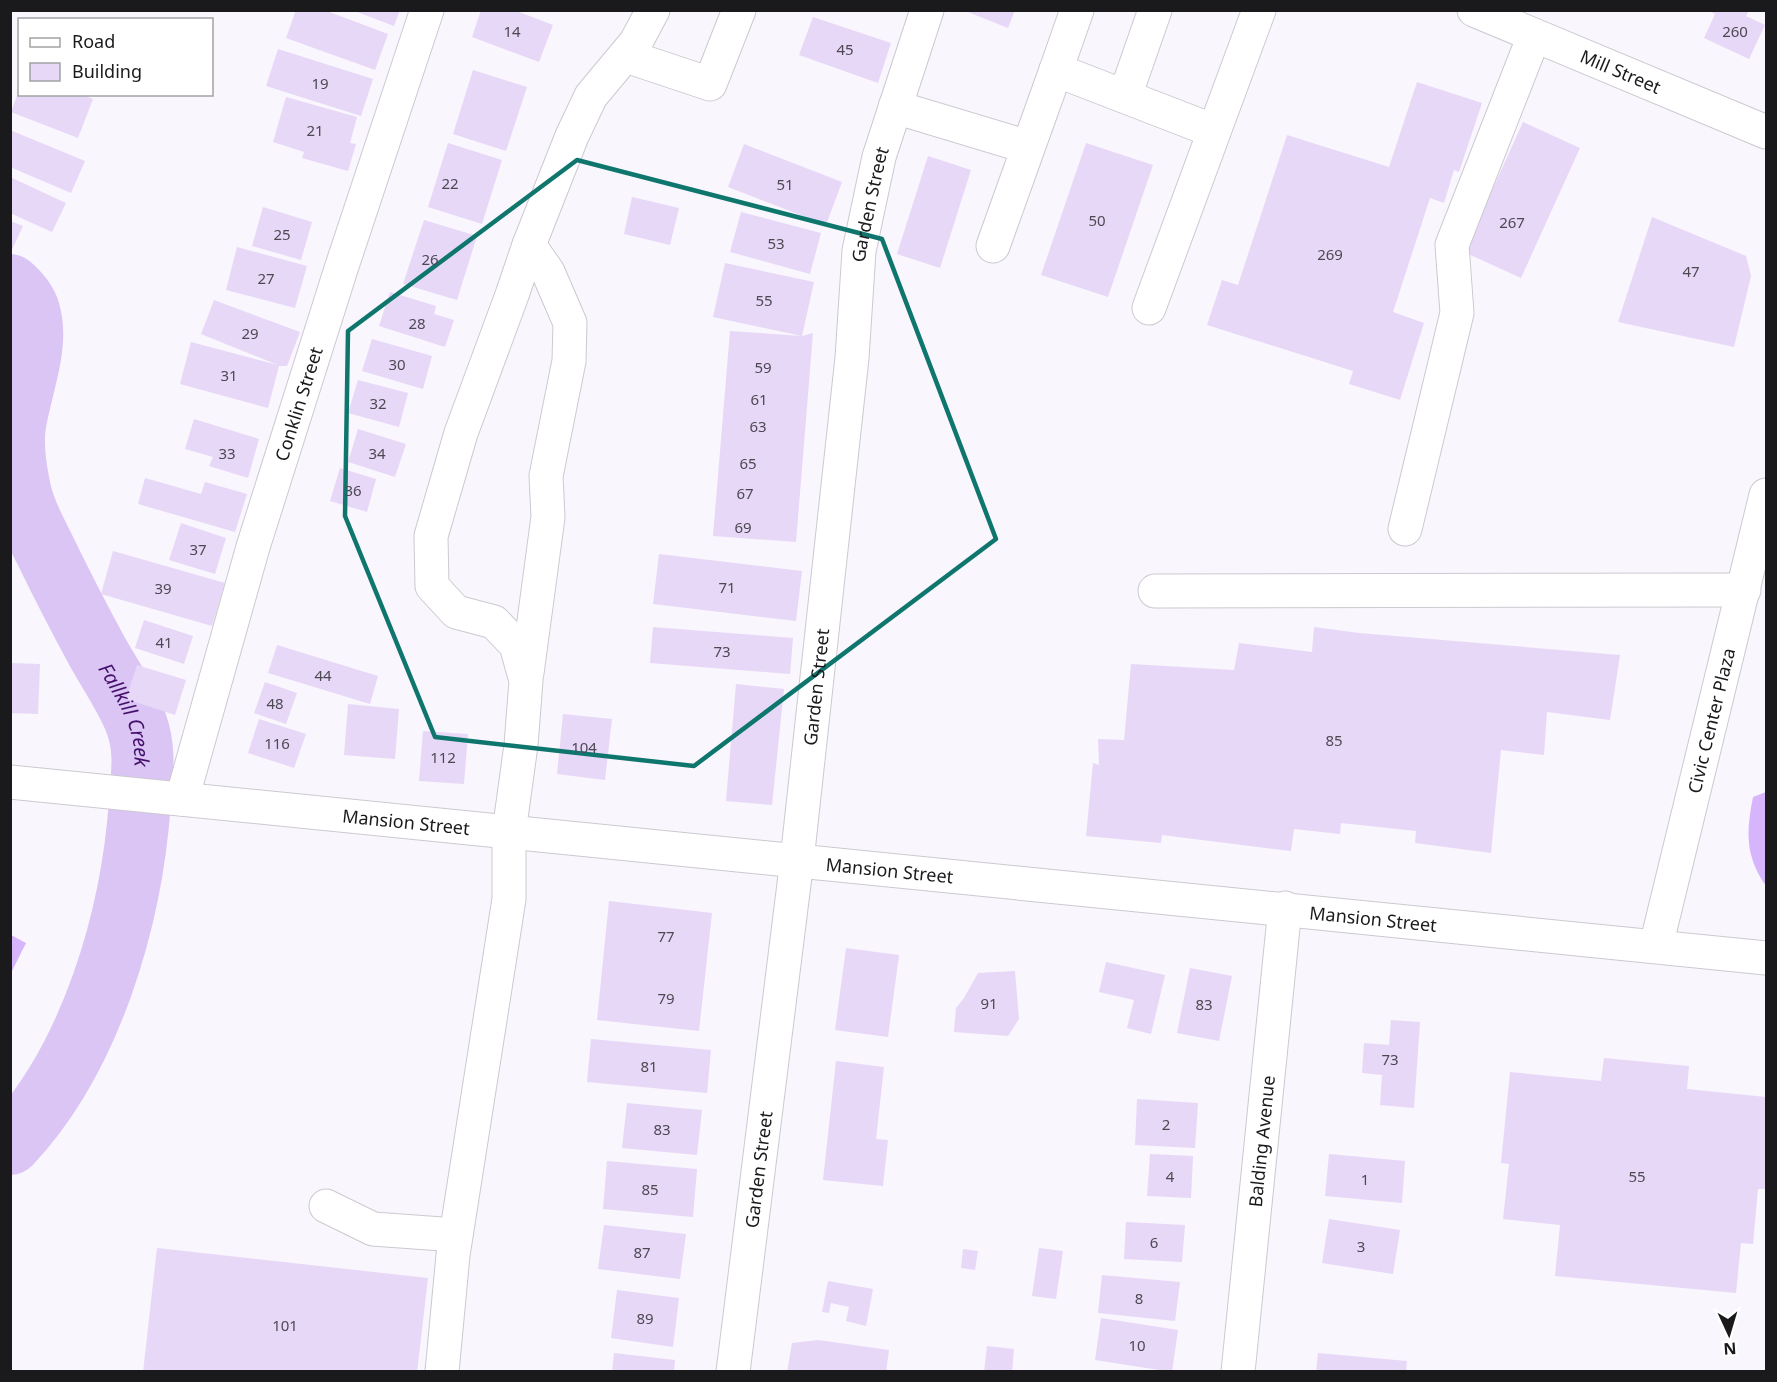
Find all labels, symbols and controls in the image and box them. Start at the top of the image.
legend [18,18,213,96]
house number: 14 [503,21,521,41]
house number: 260 [1722,21,1748,41]
text: Road [72,29,115,53]
house number: 45 [836,39,854,59]
street label: Mill Street [1577,44,1665,99]
text: Building [72,59,142,83]
house number: 19 [311,73,329,93]
house number: 21 [306,120,324,140]
street label: Garden Street [846,143,894,263]
house number: 22 [441,173,459,193]
house number: 51 [776,174,794,194]
house number: 50 [1088,210,1106,230]
house number: 267 [1499,212,1525,232]
house number: 25 [273,224,291,244]
house number: 53 [767,233,785,253]
house number: 269 [1317,244,1343,264]
house number: 26 [421,249,439,269]
house number: 47 [1682,261,1700,281]
house number: 27 [257,268,275,288]
house number: 55 [755,290,773,310]
house number: 28 [408,313,426,333]
house number: 29 [241,323,259,343]
street label: Conklin Street [269,343,328,464]
house number: 30 [388,354,406,374]
house number: 59 [754,357,772,377]
house number: 31 [220,365,238,385]
house number: 61 [750,389,768,409]
house number: 32 [369,393,387,413]
house number: 63 [749,416,767,436]
house number: 33 [218,443,236,463]
house number: 34 [368,443,386,463]
house number: 65 [739,453,757,473]
house number: 36 [344,480,362,500]
house number: 67 [736,483,754,503]
house number: 69 [734,517,752,537]
house number: 37 [189,539,207,559]
house number: 71 [718,577,736,597]
house number: 39 [154,578,172,598]
street label: Garden Street [798,627,834,747]
house number: 41 [155,632,173,652]
house number: 73 [713,641,731,661]
street label: Civic Center Plaza [1682,645,1740,796]
water label: Fallkill Creek [93,657,156,768]
house number: 44 [314,665,332,685]
house number: 48 [266,693,284,713]
house number: 85 [1325,730,1343,750]
house number: 116 [264,733,290,753]
house number: 104 [571,737,597,757]
house number: 112 [430,747,456,767]
street label: Mansion Street [341,803,471,840]
street label: Mansion Street [825,852,955,889]
street label: Mansion Street [1308,900,1438,937]
house number: 77 [657,926,675,946]
house number: 79 [657,988,675,1008]
house number: 91 [980,993,998,1013]
house number: 83 [1195,994,1213,1014]
house number: 73 [1381,1049,1399,1069]
house number: 81 [640,1056,658,1076]
street label: Balding Avenue [1243,1074,1280,1208]
street label: Garden Street [739,1109,778,1229]
house number: 2 [1162,1114,1170,1134]
house number: 83 [653,1119,671,1139]
house number: 4 [1166,1166,1175,1186]
house number: 55 [1628,1166,1646,1186]
house number: 1 [1361,1169,1369,1189]
house number: 85 [641,1179,659,1199]
house number: 6 [1150,1232,1158,1252]
house number: 3 [1357,1236,1365,1256]
house number: 87 [633,1242,651,1262]
house number: 8 [1135,1288,1143,1308]
north arrow [1699,1304,1759,1364]
house number: 89 [636,1308,654,1328]
house number: 101 [272,1315,298,1335]
house number: 10 [1128,1335,1146,1355]
text: N [1723,1338,1737,1360]

